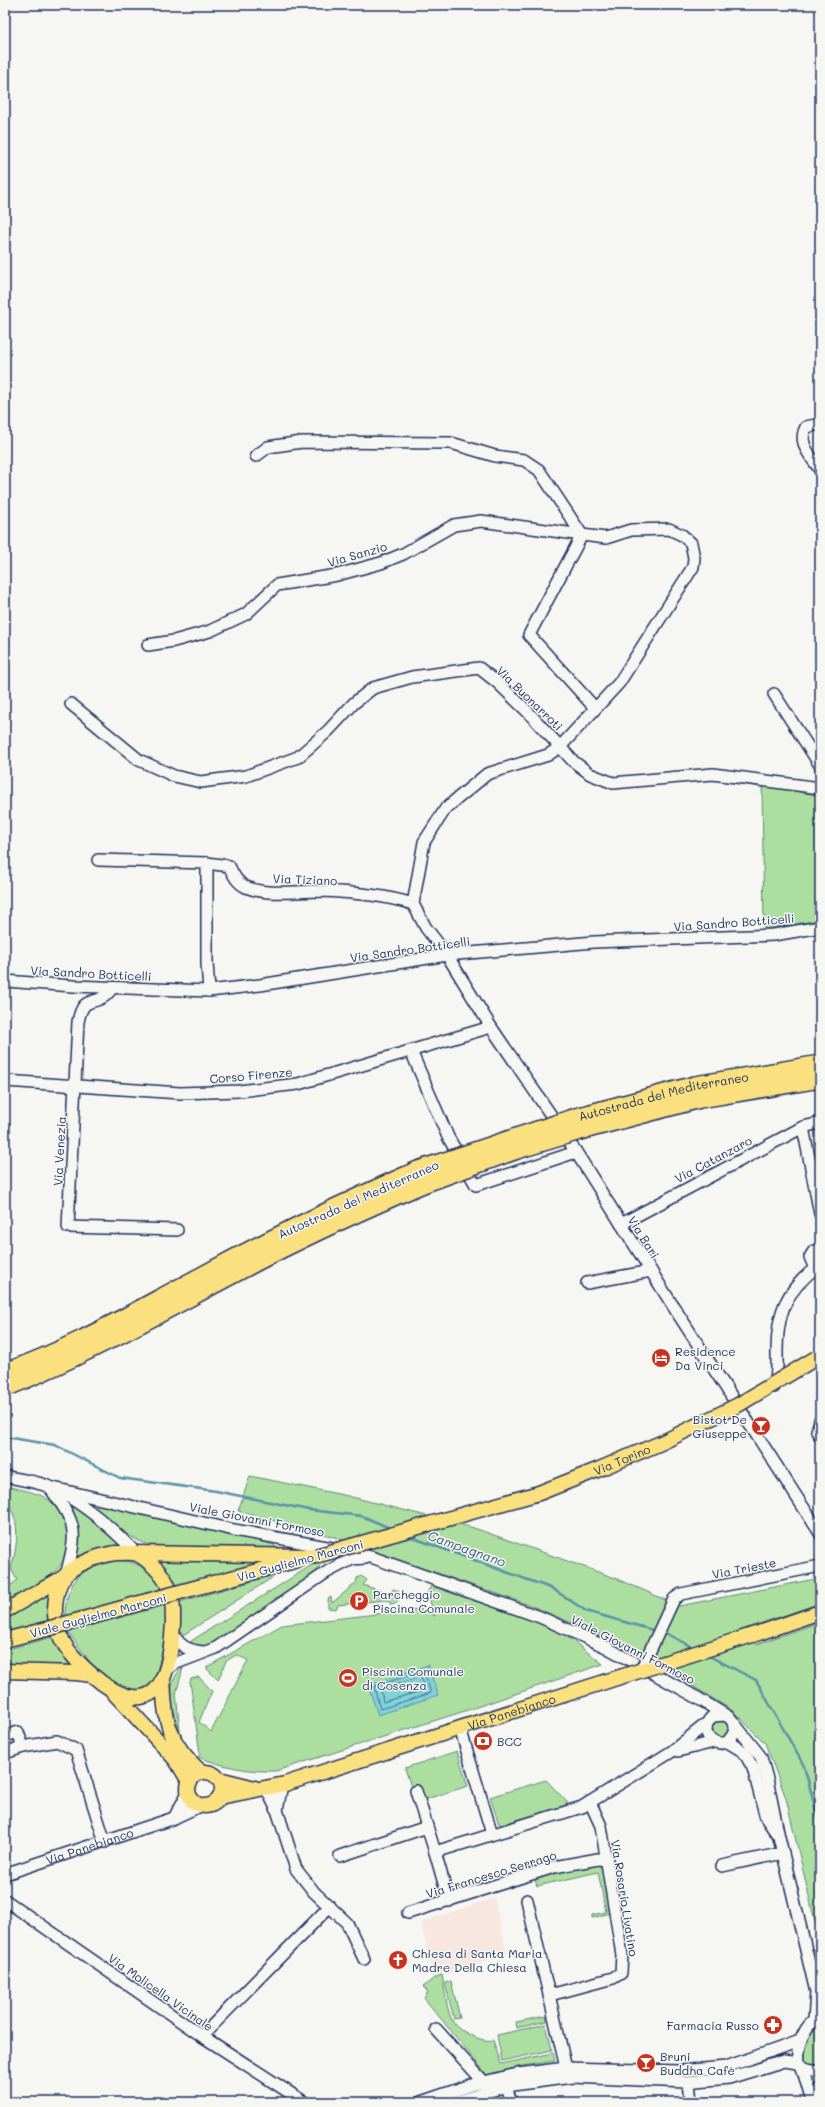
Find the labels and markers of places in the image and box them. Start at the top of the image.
place label: Residence Da Vinci [675,1343,736,1373]
hotel icon: Residence Da Vinci [650,1347,672,1369]
place label: Bistot De Giuseppe [692,1411,747,1441]
bar icon: Bistot De Giuseppe [750,1415,772,1437]
place label: Parcheggio Piscina Comunale [373,1586,475,1616]
parking icon: Parcheggio Piscina Comunale [348,1590,370,1612]
place label: Piscina Comunale di Cosenza [362,1663,464,1693]
sports icon: Piscina Comunale di Cosenza [337,1667,359,1689]
bank icon: BCC [472,1730,494,1752]
place label: BCC [497,1733,522,1749]
place label: Chiesa di Santa Maria Madre Della Chiesa [412,1945,542,1975]
church icon: Chiesa di Santa Maria Madre Della Chiesa [387,1949,409,1971]
pharmacy icon: Farmacia Russo [762,2014,784,2036]
place label: Farmacia Russo [667,2017,759,2033]
place label: Bruni Buddha Cafè [660,2048,735,2078]
bar icon: Bruni Buddha Cafè [635,2052,657,2074]

